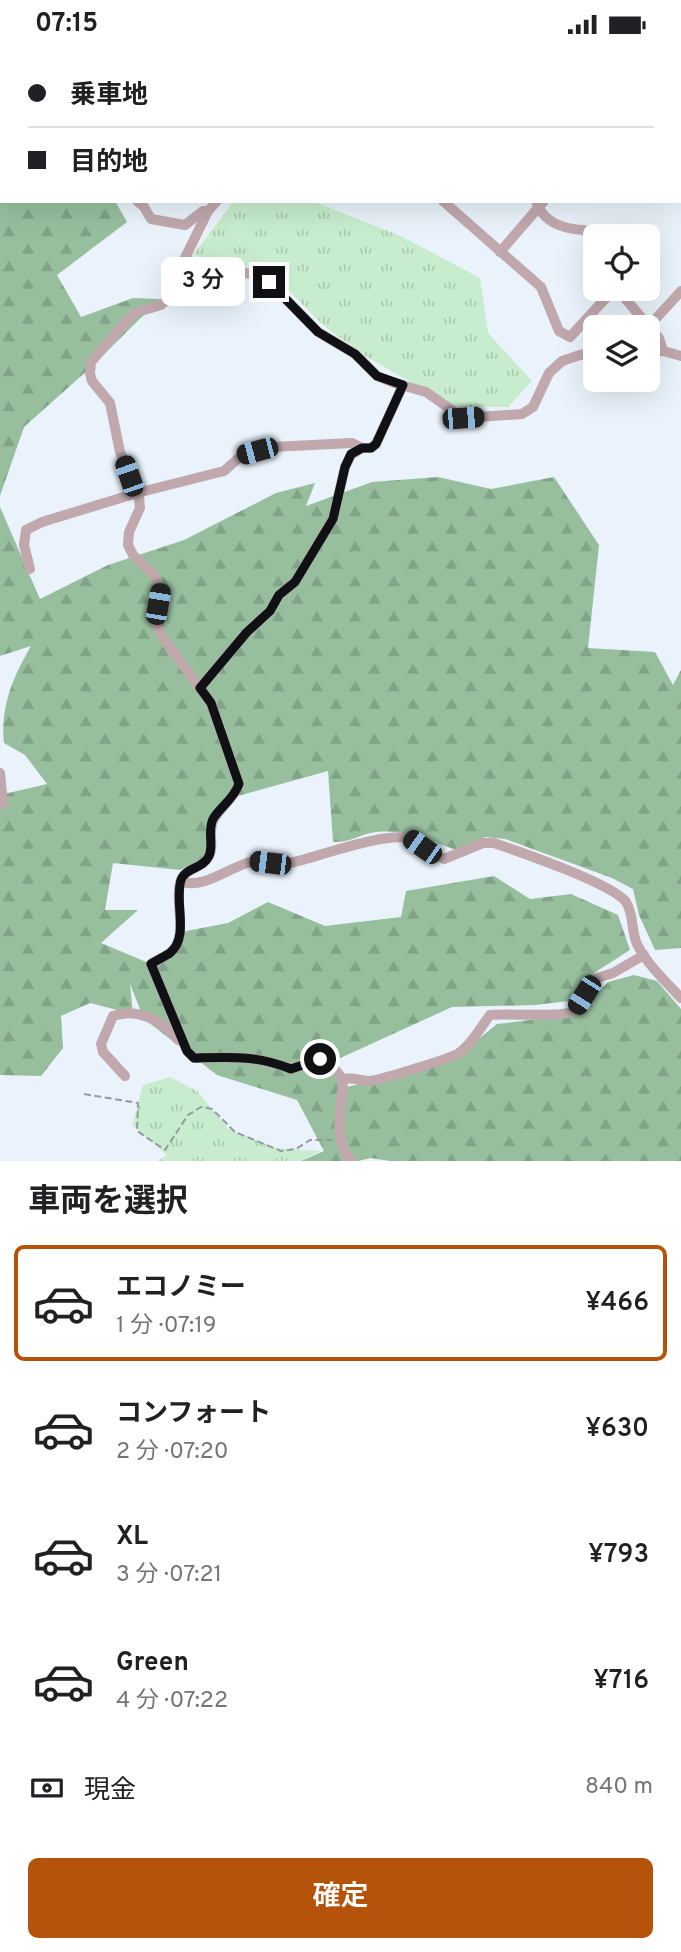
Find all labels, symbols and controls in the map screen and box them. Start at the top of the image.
text: 07:15 [35,8,98,41]
text: 乗車地 [70,80,148,113]
text: 目的地 [70,147,148,180]
map controls [583,224,660,392]
button: locate [583,224,660,301]
callout: 3 分 [160,257,244,307]
route end [253,266,285,298]
text: 3 分 [182,267,224,296]
button: layers [583,315,660,392]
car [442,406,485,430]
car [234,435,281,467]
car [113,453,146,499]
car [145,581,172,627]
car [399,826,446,868]
car [248,850,293,876]
car [564,972,605,1018]
route start [304,1043,336,1075]
text: 車両を選択 [28,1183,188,1223]
icon: car [32,1272,95,1335]
text: エコノミー [116,1272,246,1305]
text: ¥466 [585,1287,649,1320]
text: 1 分 · 07:19 [116,1312,216,1341]
icon: car [32,1398,95,1461]
text: コンフォート [116,1398,271,1431]
text: ¥630 [586,1413,649,1446]
text: 2 分 · 07:20 [116,1438,228,1467]
text: XL [116,1521,148,1554]
icon: car [32,1524,95,1587]
text: ¥793 [588,1539,649,1572]
text: 3 分 · 07:21 [116,1561,222,1590]
text: Green [116,1647,189,1680]
icon: car [32,1650,95,1713]
text: ¥716 [593,1665,649,1698]
text: 4 分 · 07:22 [116,1687,228,1716]
icon: cash [28,1769,66,1807]
text: 840 m [585,1773,653,1802]
text: 現金 [84,1775,136,1808]
button: 確定 [28,1858,653,1938]

